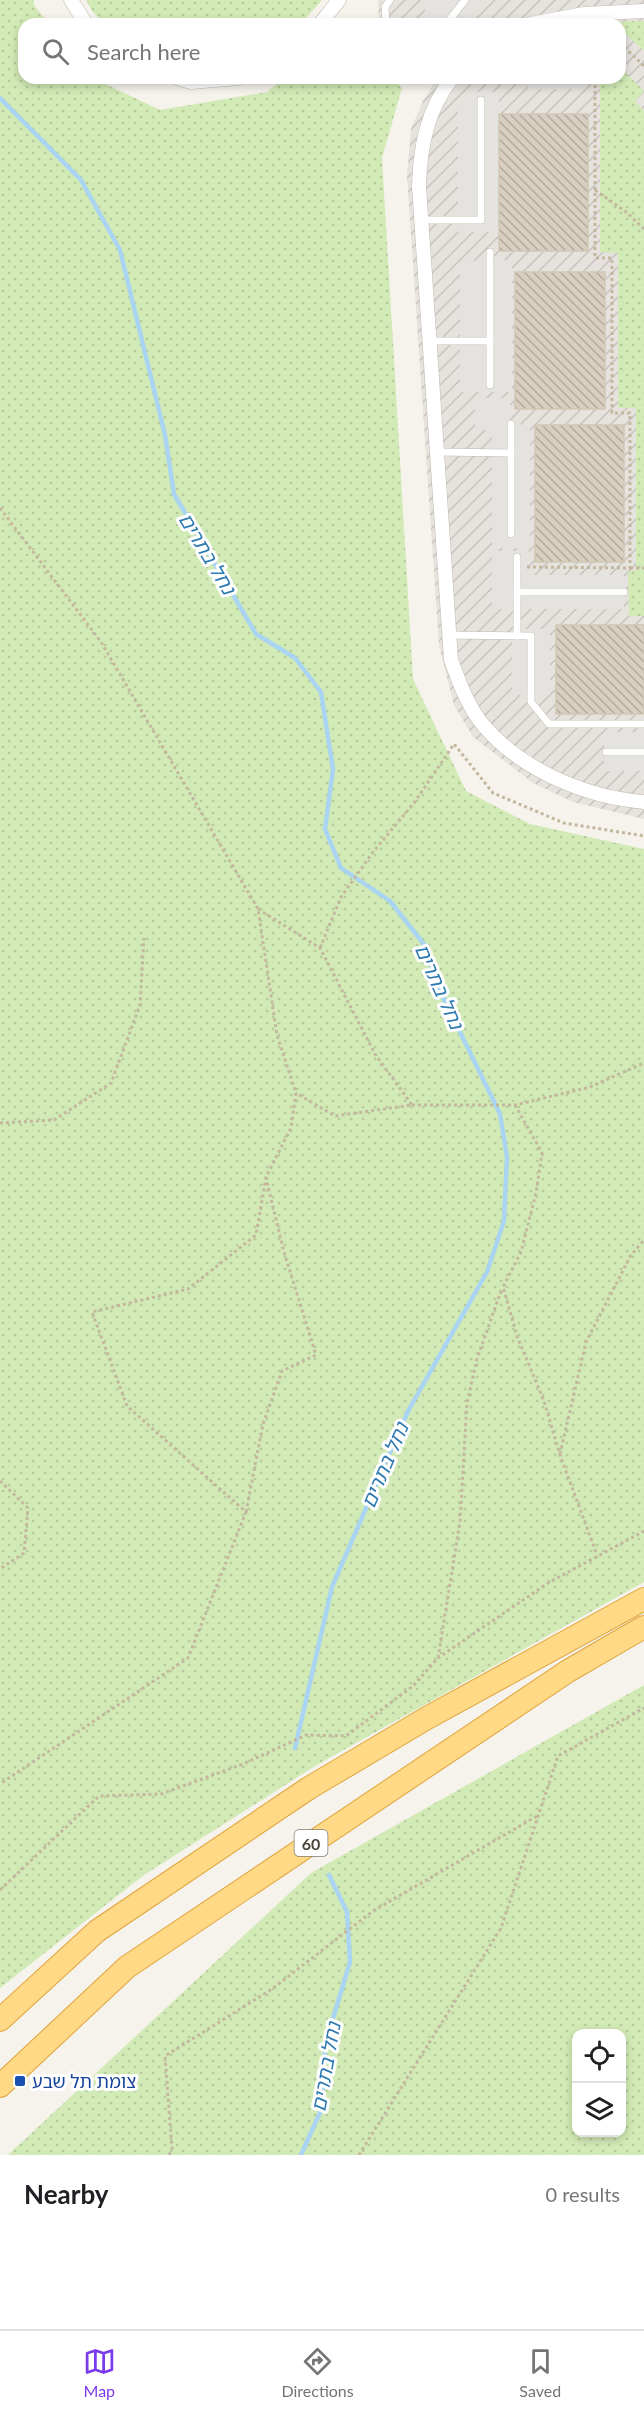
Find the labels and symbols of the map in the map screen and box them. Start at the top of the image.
water label: נחל בתרים [174,508,242,599]
water label: נחל בתרים [411,940,470,1034]
water label: נחל בתרים [355,1417,413,1511]
road number: 60 [294,1830,328,1856]
water label: נחל בתרים [305,2019,345,2114]
place label: צומת תל שבע [32,2070,136,2092]
marker: צומת תל שבע [13,2074,27,2088]

